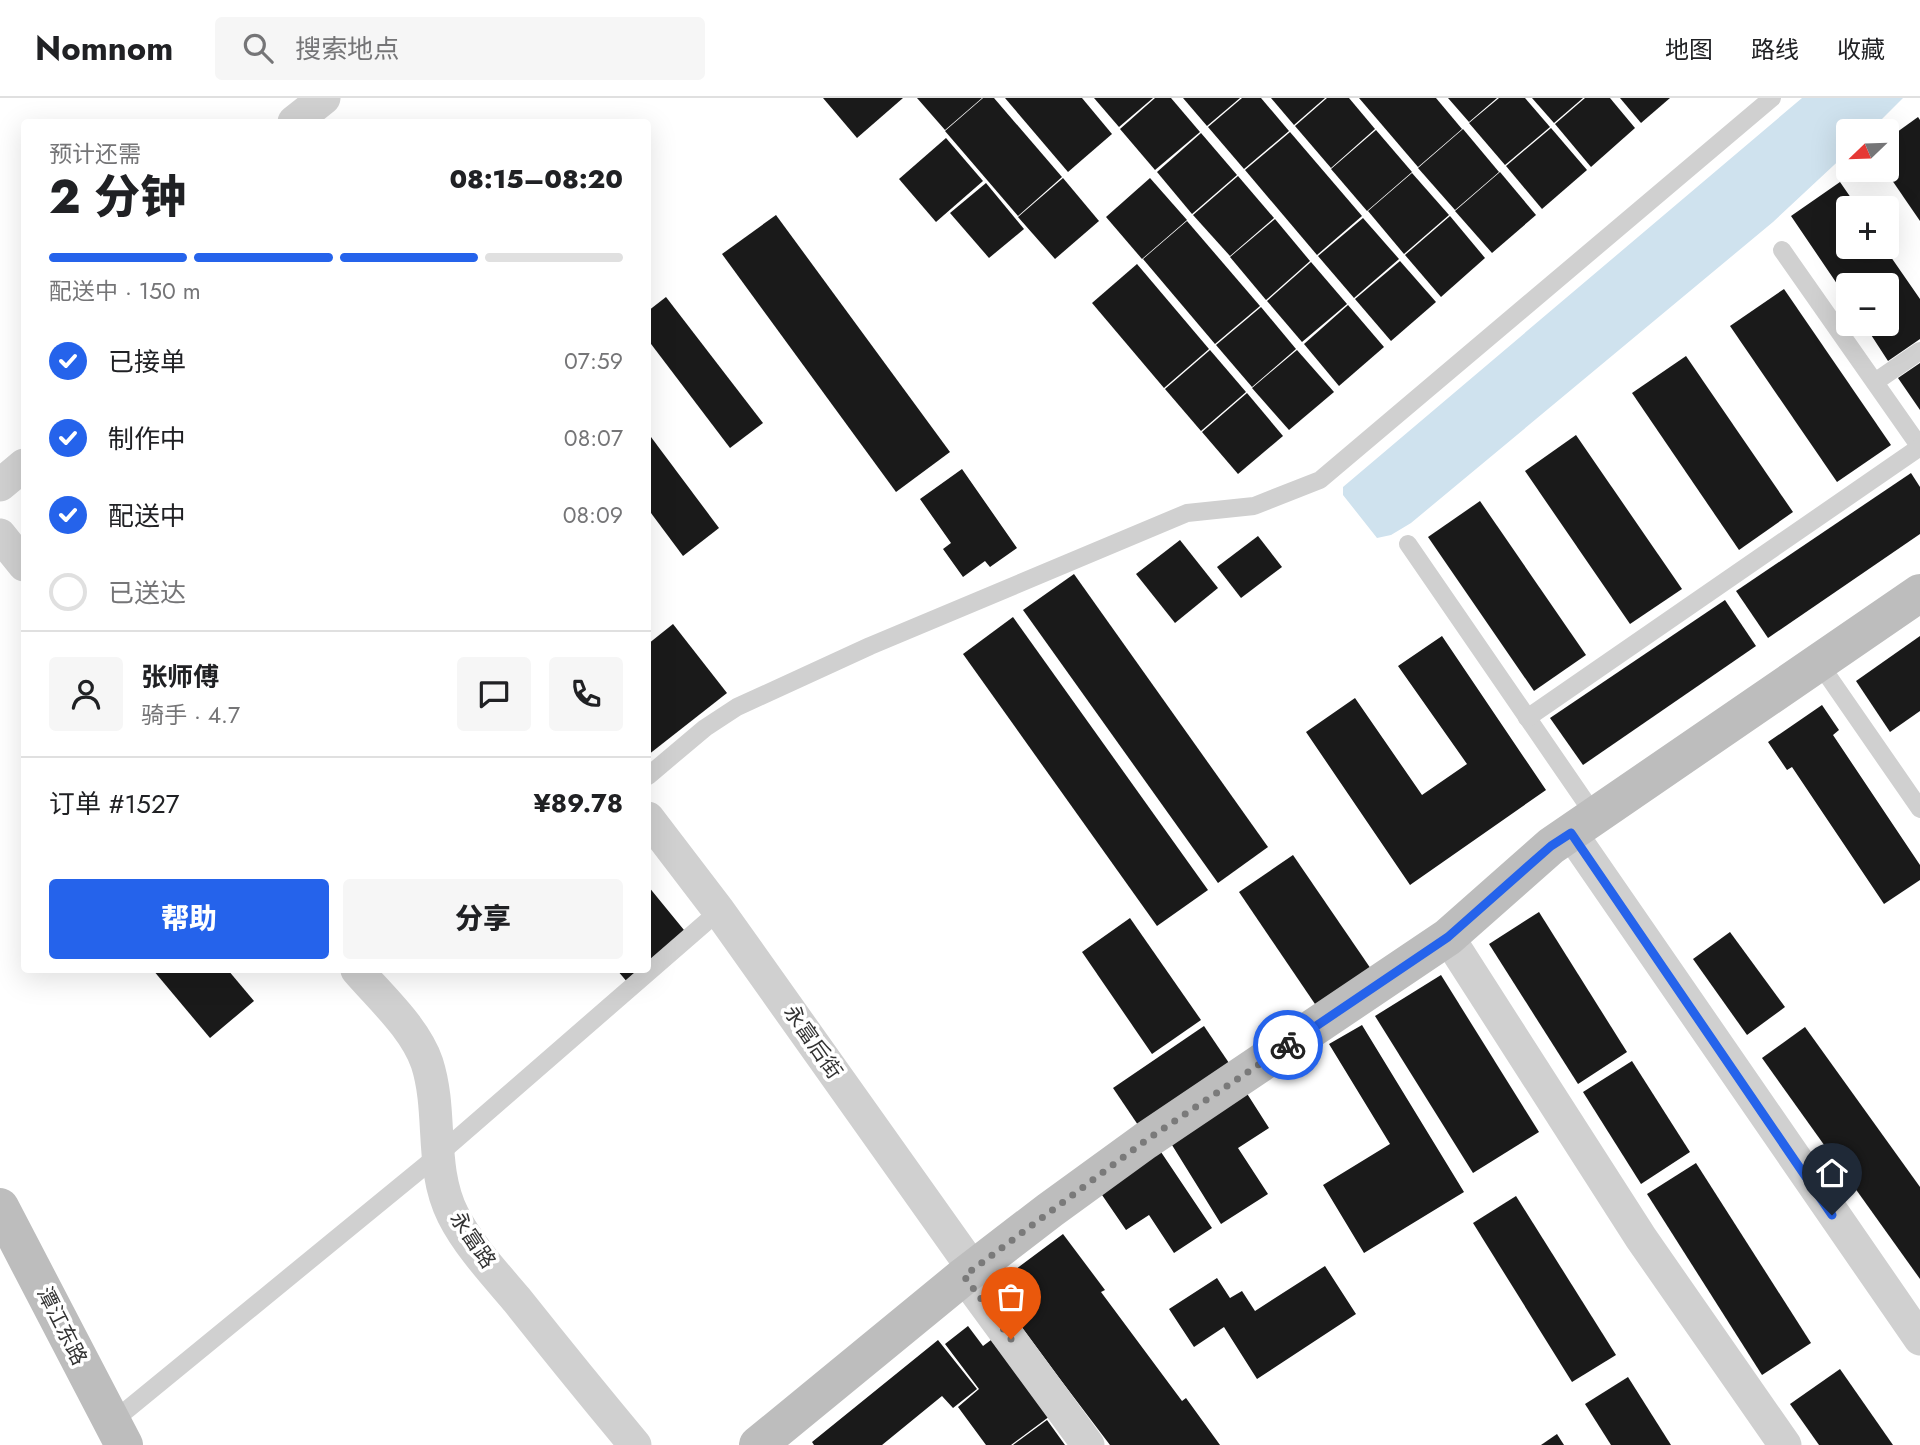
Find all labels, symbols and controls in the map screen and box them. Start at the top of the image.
search box [215,17,705,80]
text: Nomnom [35,25,173,72]
icon: search [239,29,277,67]
text: 搜索地点 [295,30,399,68]
text: 地图 [1665,32,1713,67]
text: 路线 [1751,32,1799,67]
text: 收藏 [1837,32,1885,67]
north arrow [1836,119,1899,182]
map controls [1836,119,1899,336]
text: 预计还需 [49,137,141,171]
text: 08:15–08:20 [449,160,623,198]
text: 2 分钟 [49,164,186,230]
button: + [1836,196,1899,259]
button: − [1836,273,1899,336]
text: 配送中 · 150 m [49,274,201,308]
icon: check [49,342,87,380]
text: 已接单 [108,343,186,381]
text: 07:59 [564,344,623,378]
icon: check [49,419,87,457]
text: 制作中 [108,420,186,458]
text: 08:07 [564,421,623,455]
icon: check [49,496,87,534]
text: 配送中 [108,497,186,535]
text: 08:09 [563,498,623,532]
text: 已送达 [108,574,186,612]
button: person [49,657,123,731]
button: chat [457,657,531,731]
button: phone [549,657,623,731]
text: 张师傅 [141,658,219,696]
text: 骑手 · 4.7 [141,698,240,732]
text: ¥89.78 [533,784,623,822]
text: 订单 #1527 [49,785,179,823]
button: 帮助 [49,879,329,959]
button: 分享 [343,879,623,959]
street label: 永富后街 [777,999,849,1085]
courier [1253,1010,1323,1080]
icon: bike [1269,1026,1307,1064]
pin [1802,1143,1862,1215]
icon: home [1813,1154,1851,1192]
street label: 永富路 [443,1205,503,1275]
pin [981,1267,1041,1339]
icon: bag [992,1278,1030,1316]
street label: 潭江东路 [30,1282,94,1370]

